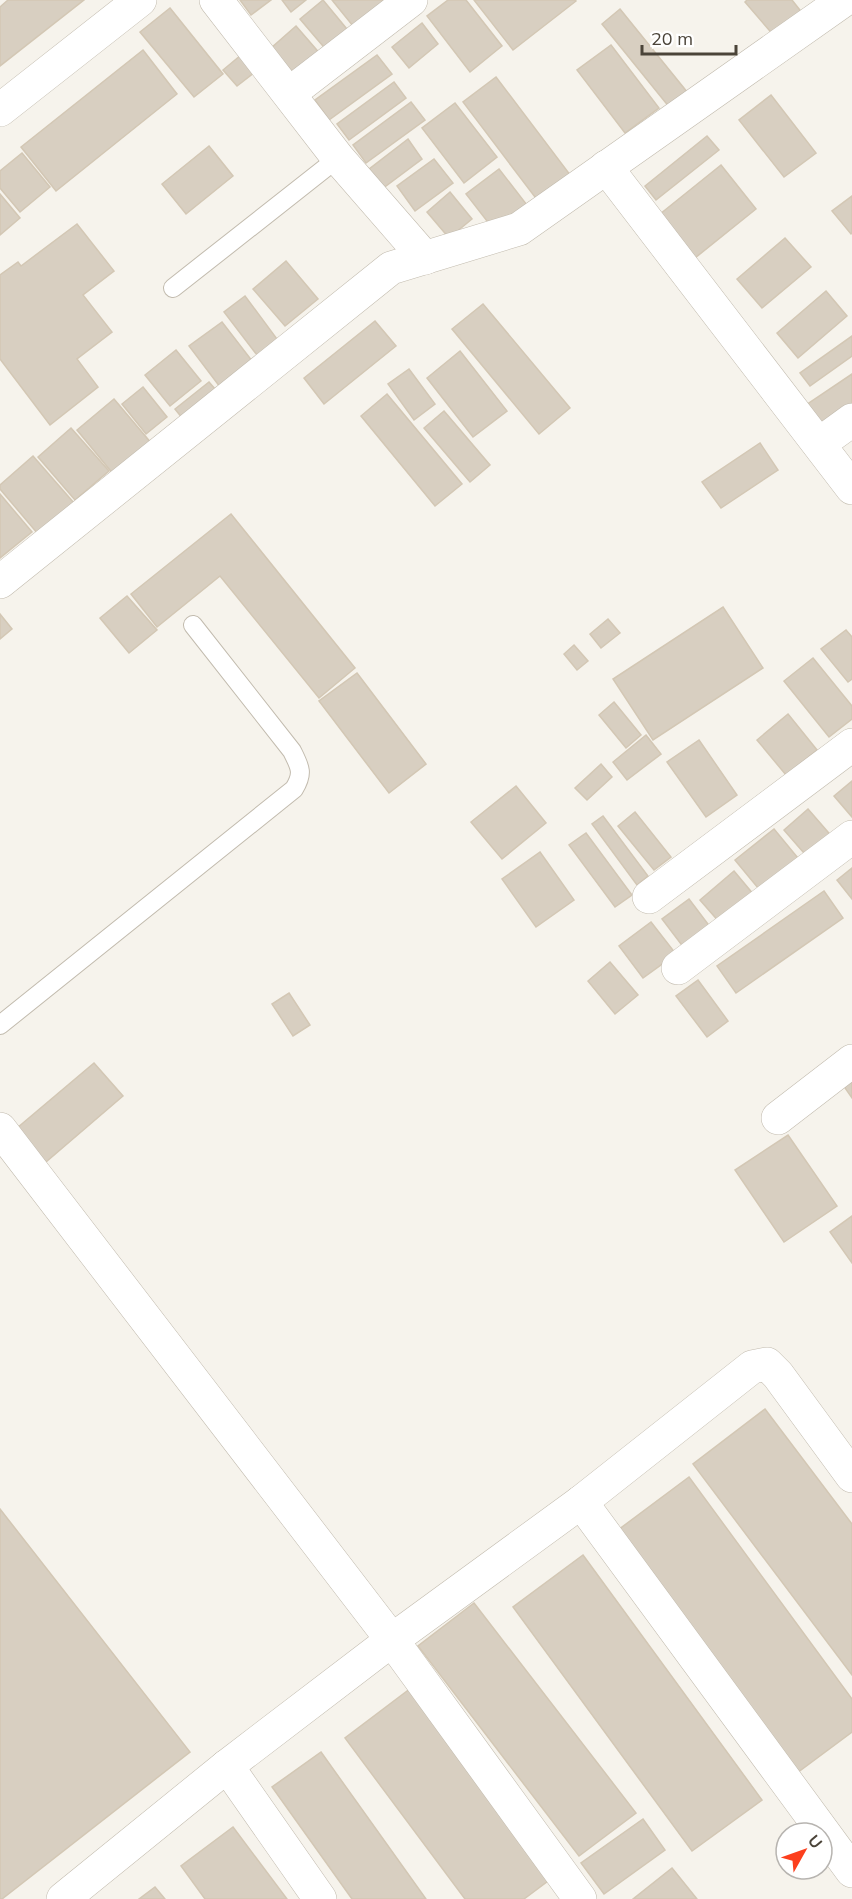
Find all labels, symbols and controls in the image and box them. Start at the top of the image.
scale bar [642,18,736,56]
text: 20 m [651,27,693,50]
north arrow [774,1821,834,1881]
text: U [804,1830,827,1852]

